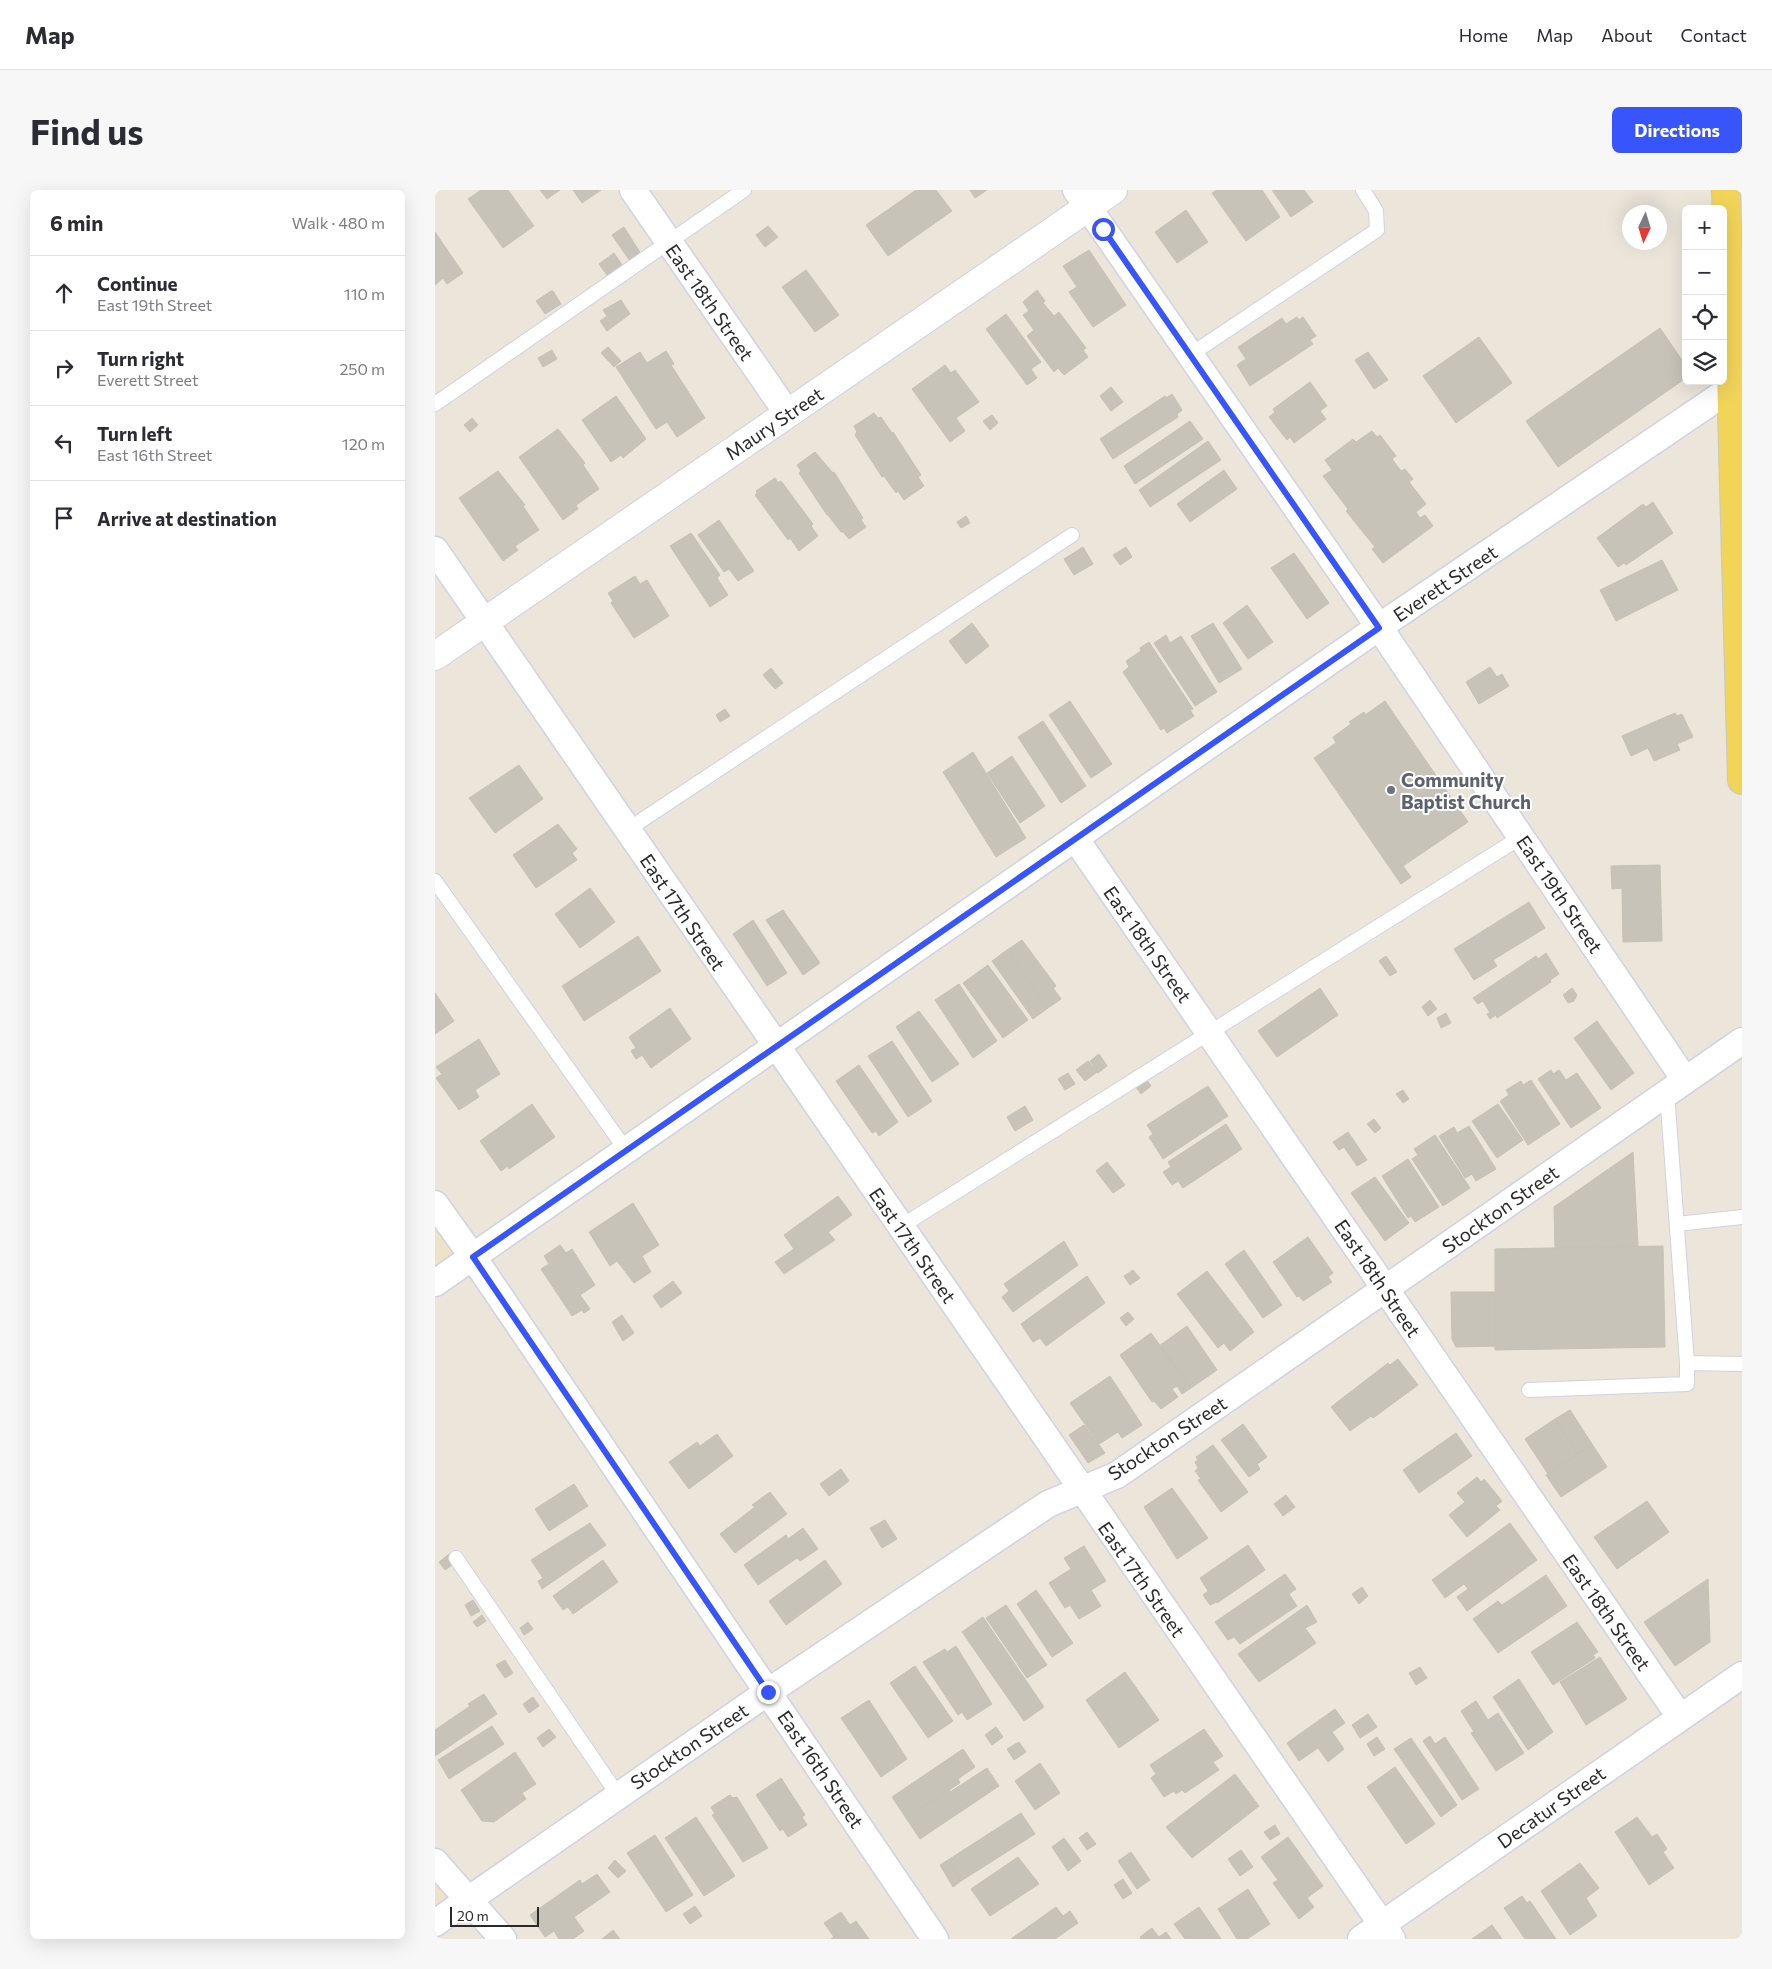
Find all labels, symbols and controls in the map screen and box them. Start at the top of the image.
text: Map [25,20,75,49]
text: Home [1459,24,1508,46]
text: Map [1536,24,1573,46]
text: About [1601,24,1653,46]
text: Contact [1681,24,1747,46]
button: Directions [1612,107,1742,153]
text: Find us [30,109,144,152]
north arrow [1622,205,1667,250]
map controls [1682,205,1727,385]
button: + [1682,205,1727,250]
text: 6 min [50,210,103,235]
text: Walk · 480 m [292,213,385,232]
route start [1092,218,1115,241]
street label: East 18th Street [661,239,759,365]
button: − [1682,250,1727,295]
text: Continue [97,272,177,295]
icon: ahead [50,279,78,307]
text: 110 m [344,284,385,303]
text: East 19th Street [97,295,212,314]
button: locate [1682,295,1727,340]
button: layers [1682,340,1727,385]
text: Turn right [97,347,184,370]
icon: right [50,354,78,382]
text: 250 m [339,359,385,378]
text: Everett Street [97,370,198,389]
street label: Maury Street [721,382,828,464]
text: Turn left [97,422,172,445]
icon: left [50,429,78,457]
text: 120 m [342,434,385,453]
text: East 16th Street [97,445,212,464]
icon: arrive [50,504,78,532]
text: Arrive at destination [97,507,277,530]
street label: Everett Street [1389,540,1502,626]
place label: Community Baptist Church [1401,768,1531,813]
marker: Community Baptist Church [1385,784,1397,796]
street label: East 19th Street [1512,831,1608,957]
street label: East 17th Street [636,849,731,975]
street label: East 18th Street [1099,881,1197,1007]
street label: Stockton Street [1437,1160,1563,1258]
street label: East 17th Street [865,1183,961,1307]
street label: East 18th Street [1330,1215,1426,1341]
street label: Stockton Street [1103,1391,1231,1485]
street label: East 17th Street [1094,1517,1190,1641]
street label: East 18th Street [1558,1549,1656,1675]
route end [757,1681,780,1704]
street label: Stockton Street [626,1698,752,1794]
street label: East 16th Street [773,1706,869,1832]
street label: Decatur Street [1493,1761,1610,1853]
scale bar [450,1904,539,1927]
text: 20 m [457,1907,489,1924]

